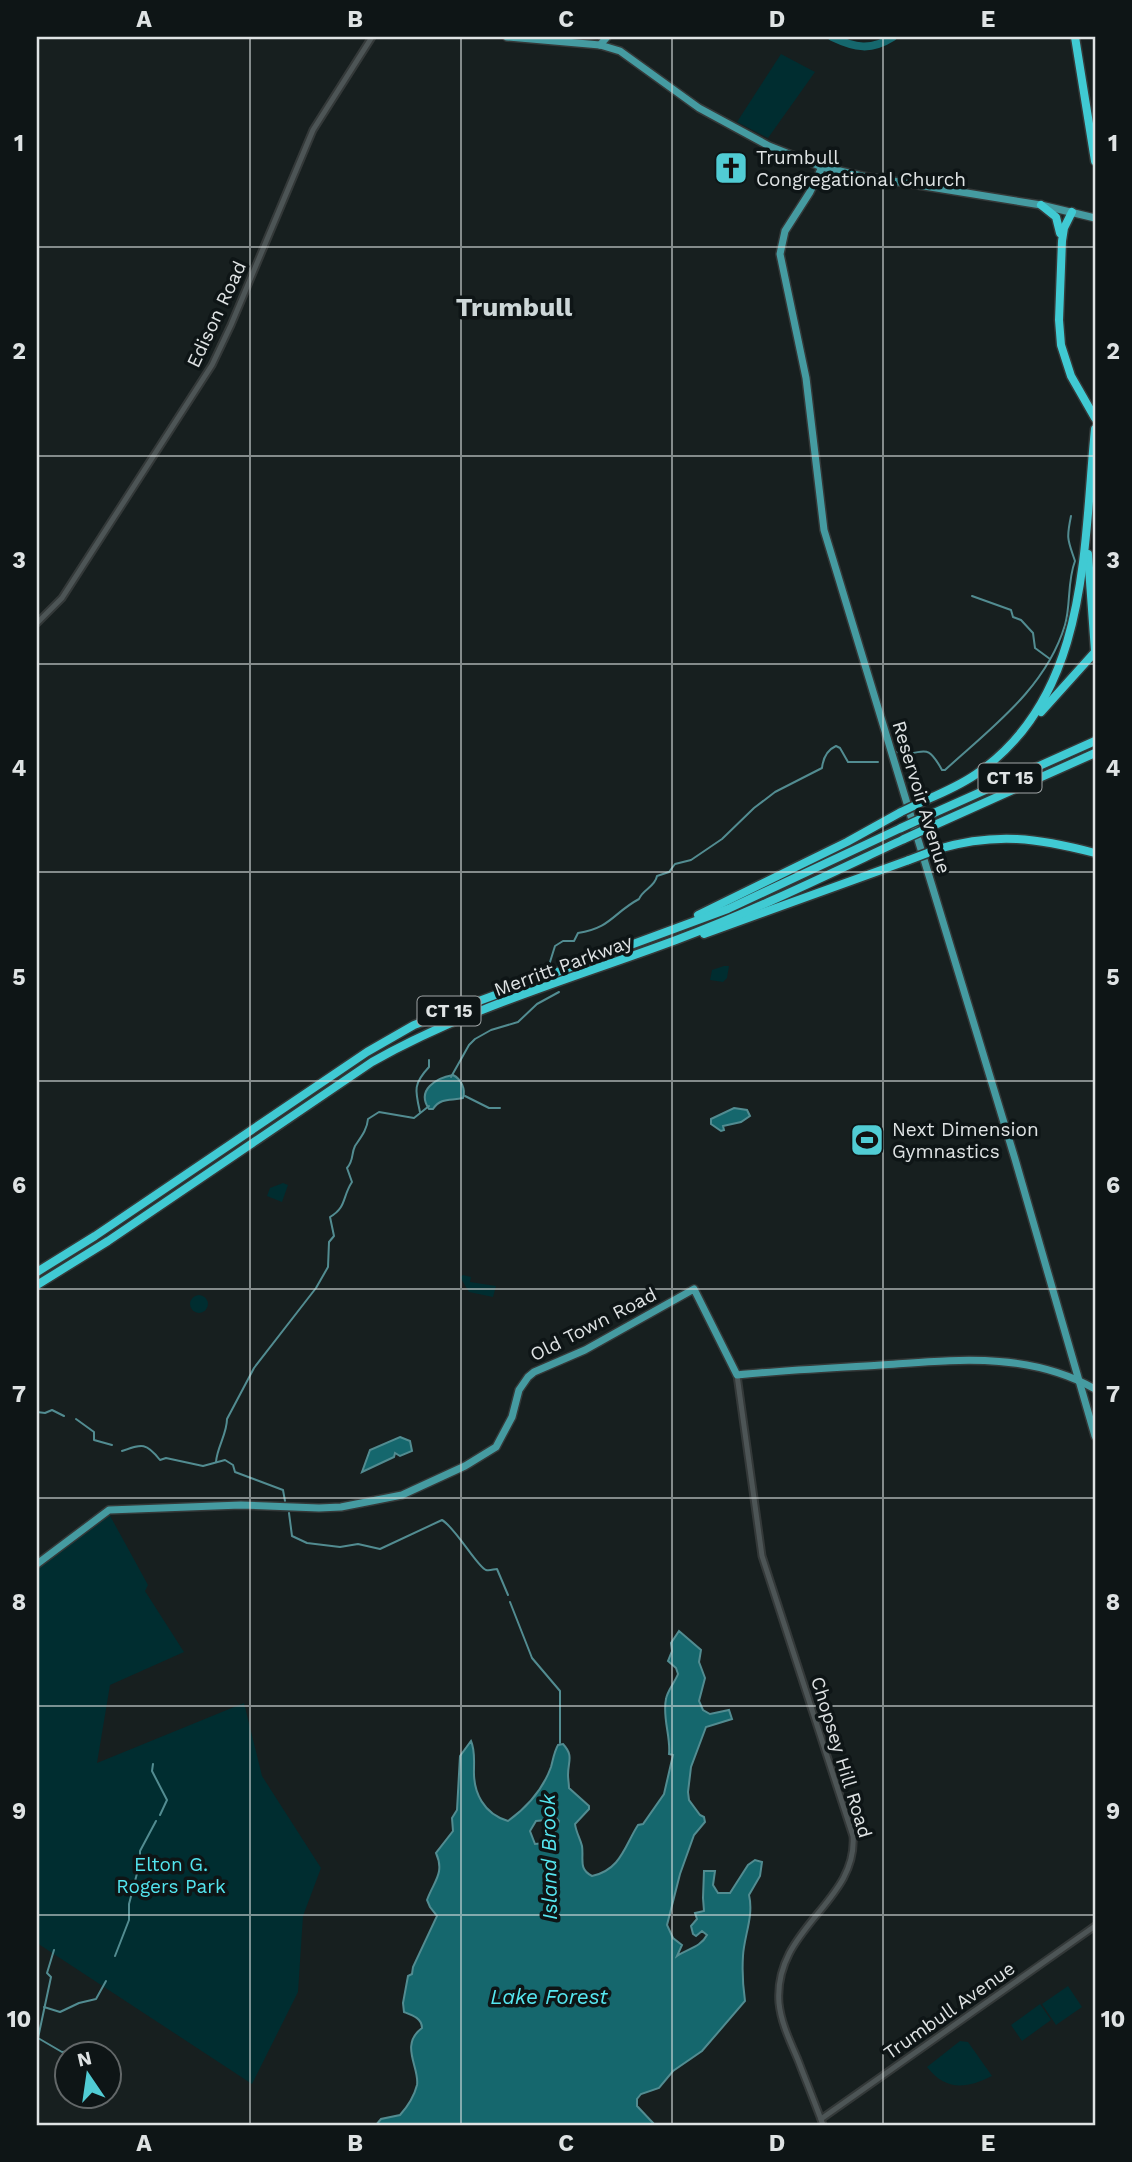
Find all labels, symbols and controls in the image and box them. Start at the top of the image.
text: A [136,6,152,33]
text: B [347,6,363,33]
text: C [558,6,574,33]
text: D [769,6,785,33]
text: E [981,6,995,33]
text: 1 [14,130,24,157]
text: 1 [1108,130,1118,157]
place label: Trumbull Congregational Church [756,146,966,191]
church icon: Trumbull Congregational Church [712,149,750,187]
street label: Edison Road [182,257,251,371]
district label: Trumbull [456,292,573,322]
text: 2 [12,338,26,365]
text: 2 [1106,338,1120,365]
text: 3 [12,547,26,574]
text: 3 [1106,547,1120,574]
street label: Reservoir Avenue [887,718,956,876]
text: 4 [12,755,27,782]
text: 4 [1106,755,1121,782]
road number: CT 15 [978,764,1042,792]
street label: Merritt Parkway [491,930,636,1001]
text: 5 [12,964,26,991]
text: 5 [1106,964,1120,991]
road number: CT 15 [418,996,480,1026]
place label: Next Dimension Gymnastics [892,1118,1039,1163]
sports icon: Next Dimension Gymnastics [848,1121,886,1159]
text: 6 [12,1172,26,1199]
text: 6 [1106,1172,1120,1199]
street label: Old Town Road [526,1283,660,1366]
text: 7 [12,1381,26,1408]
text: 7 [1106,1381,1120,1408]
text: 8 [12,1589,26,1616]
text: 8 [1106,1589,1120,1616]
street label: Chopsey Hill Road [806,1674,877,1840]
water label: Island Brook [535,1793,562,1920]
text: 9 [12,1798,26,1825]
text: 9 [1106,1798,1120,1825]
park label: Elton G. Rogers Park [116,1853,226,1898]
street label: Trumbull Avenue [879,1956,1019,2064]
water label: Lake Forest [490,1984,608,2009]
text: 10 [7,2006,31,2033]
text: 10 [1101,2006,1125,2033]
north arrow [52,2039,122,2110]
text: N [75,2046,94,2072]
text: A [136,2130,152,2157]
text: B [347,2130,363,2157]
text: C [558,2130,574,2157]
text: D [769,2130,785,2157]
text: E [981,2130,995,2157]

